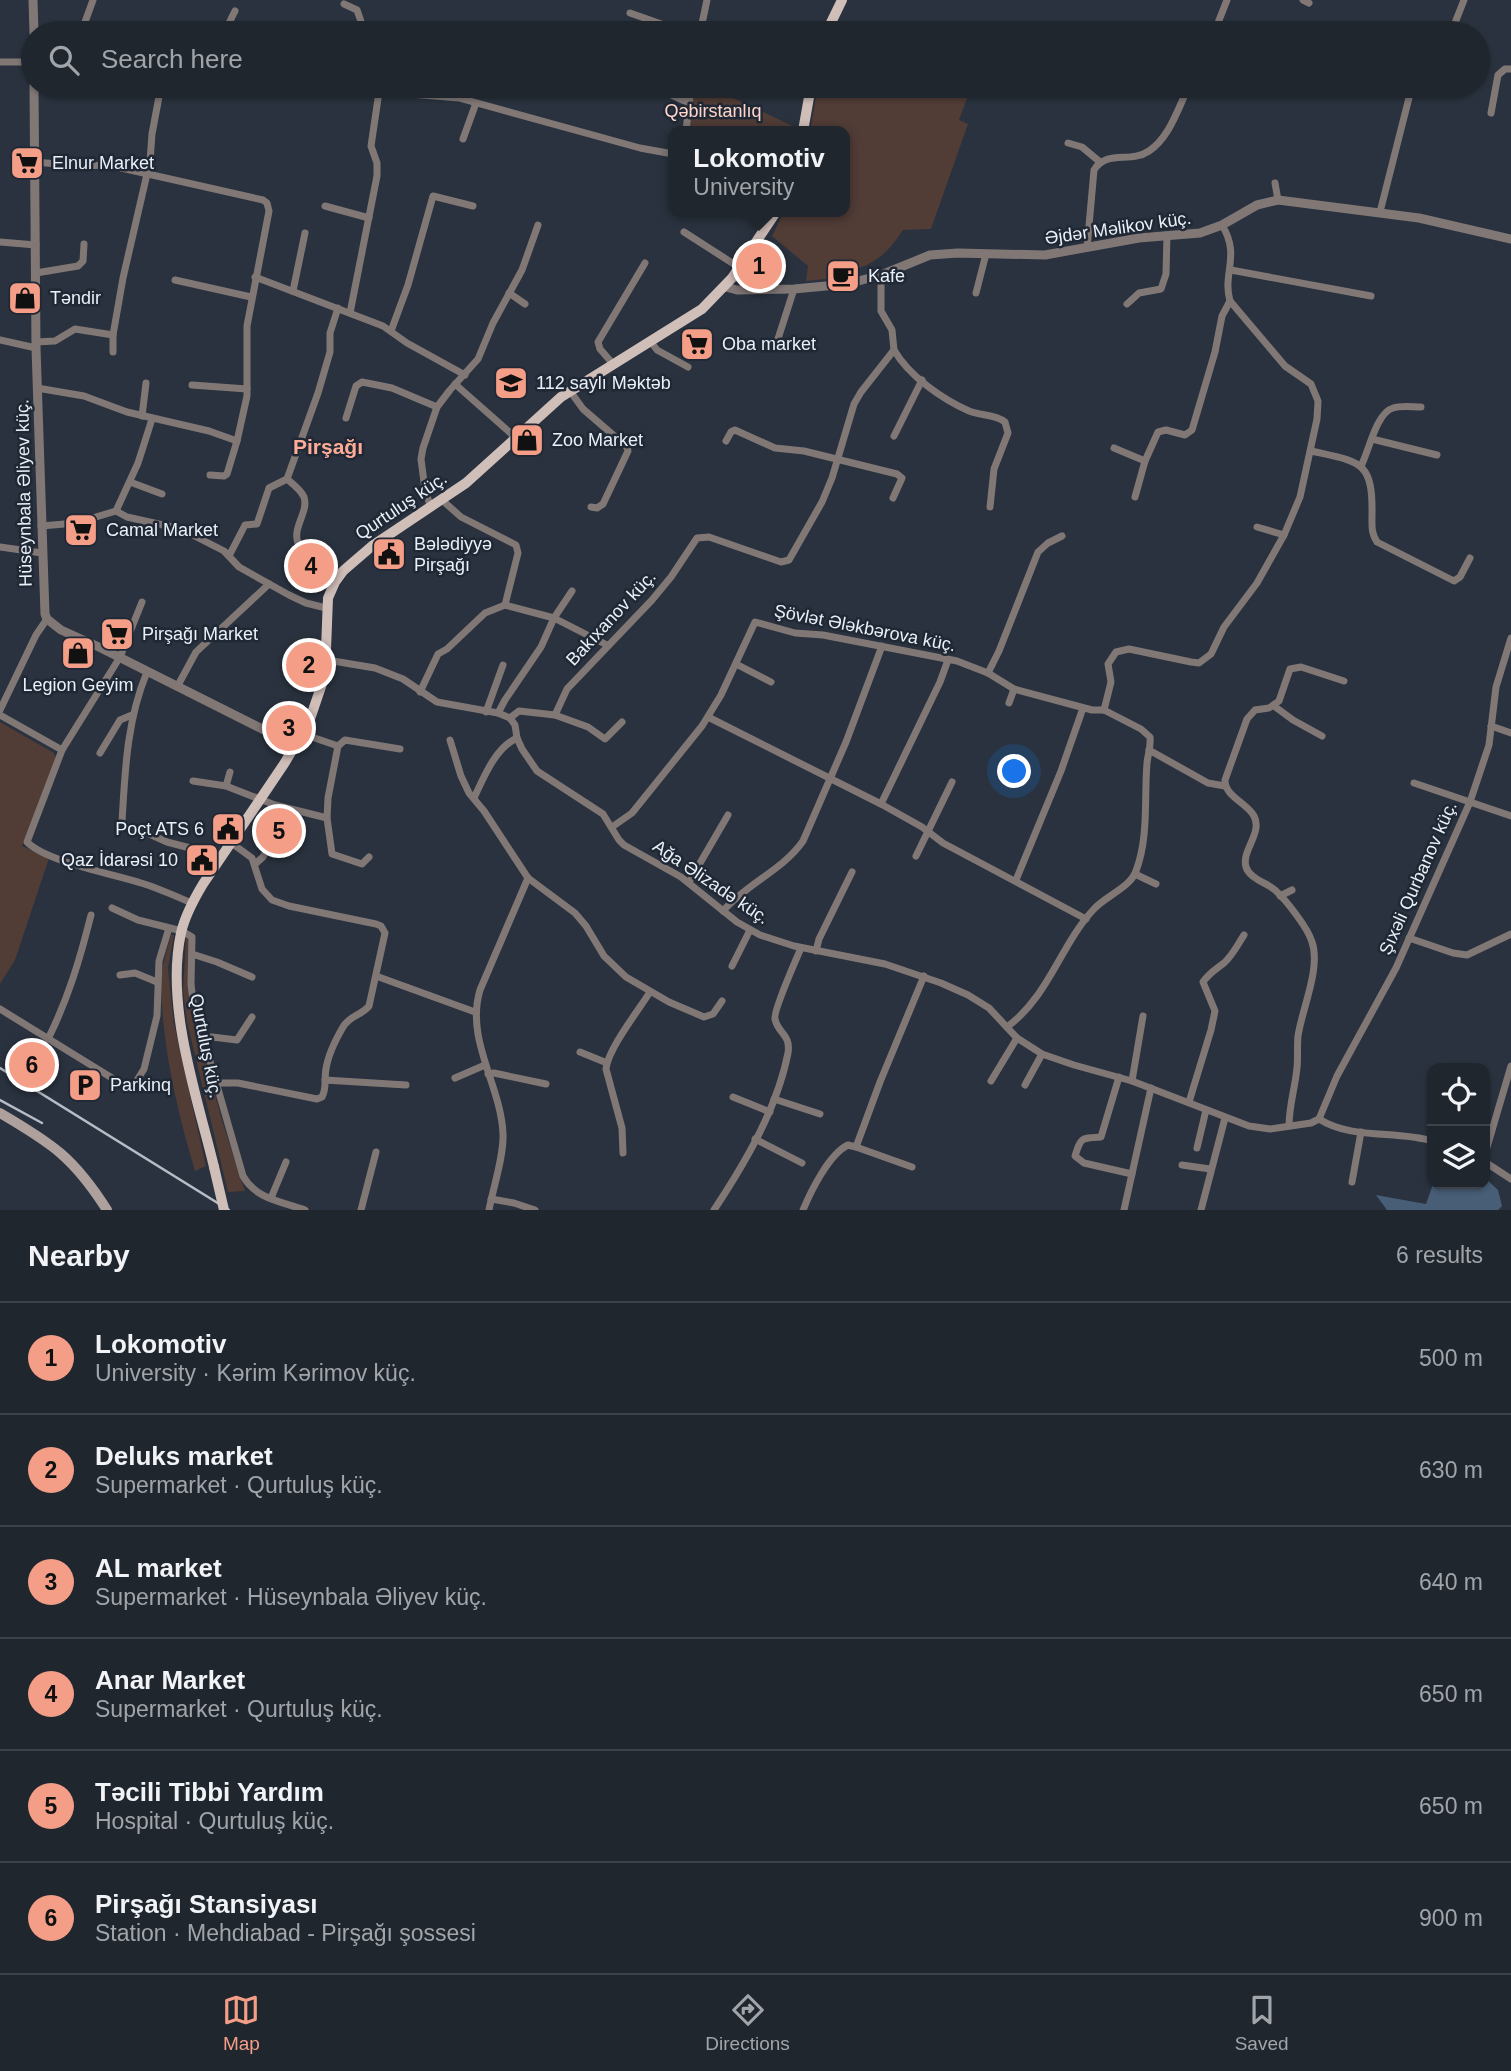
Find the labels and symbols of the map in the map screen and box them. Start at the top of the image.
park label: Qəbirstanlıq [664,101,762,121]
supermarket icon: Elnur Market [8,144,46,182]
place label: Elnur Market [52,153,154,173]
street label: Əjdər Məlikov küç. [1044,208,1192,248]
pin: 1 [736,240,782,292]
cafe icon: Kafe [824,257,862,295]
place label: Kafe [868,266,905,286]
shop icon: Təndir [6,279,44,317]
place label: Təndir [50,288,101,308]
supermarket icon: Oba market [678,325,716,363]
place label: Oba market [722,334,816,354]
school or university icon: 112 saylı Məktəb [492,364,530,402]
place label: 112 saylı Məktəb [536,373,671,393]
street label: Hüseynbala Əliyev küç. [12,399,36,587]
shop icon: Zoo Market [508,421,546,459]
place label: Zoo Market [552,430,643,450]
district label: Pirşağı [293,435,363,458]
street label: Qurtuluş küç. [351,468,451,544]
supermarket icon: Camal Market [62,511,100,549]
place label: Camal Market [106,520,218,540]
place label: Bələdiyyə Pirşağı [414,534,492,575]
public building icon: Bələdiyyə Pirşağı [370,535,408,573]
pin: 4 [288,540,334,592]
street label: Bakıxanov küç. [562,567,660,669]
street label: Şövlət Ələkbərova küç. [772,601,958,655]
supermarket icon: Pirşağı Market [98,615,136,653]
place label: Pirşağı Market [142,624,258,644]
shop icon: Legion Geyim [59,634,97,672]
pin: 2 [286,639,332,691]
place label: Legion Geyim [22,675,134,695]
pin: 3 [266,702,312,754]
your location [997,754,1031,788]
street label: Şıxəli Qurbanov küç. [1375,798,1461,958]
pin: 5 [256,805,302,857]
public building icon: Poçt ATS 6 [209,810,247,848]
place label: Poçt ATS 6 [115,819,204,839]
street label: Ağa Əlizadə küç. [649,836,773,928]
public building icon: Qaz İdarəsi 10 [183,841,221,879]
place label: Qaz İdarəsi 10 [61,850,178,870]
street label: Qurtuluş küç. [186,992,226,1100]
pin: 6 [9,1039,55,1091]
parking icon: Parkinq [66,1066,104,1104]
place label: Parkinq [110,1075,171,1095]

